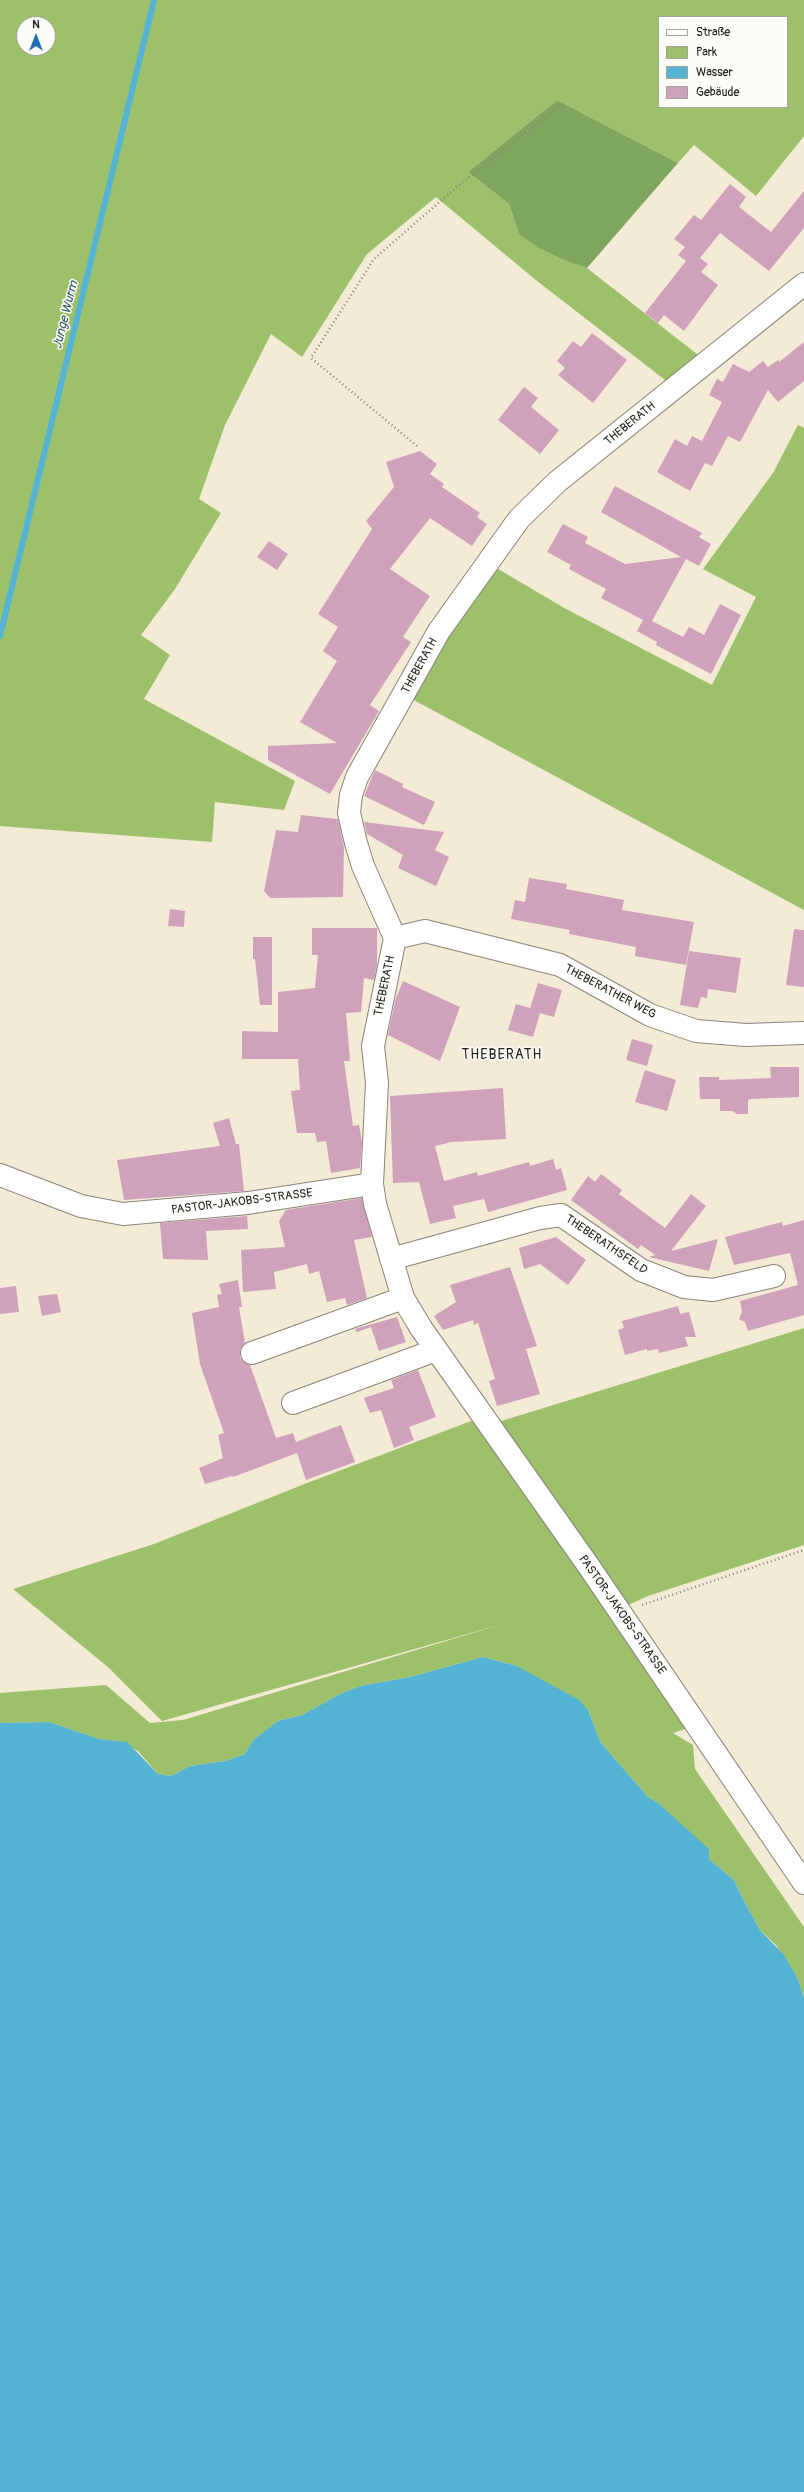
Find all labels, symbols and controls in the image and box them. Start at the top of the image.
north arrow [16,16,56,56]
legend [658,16,788,108]
text: N [32,18,40,31]
text: Straße [696,25,730,40]
text: Park [696,45,717,60]
text: Wasser [696,65,733,80]
text: Gebäude [696,85,739,100]
water label: Junge Wurm [50,279,82,351]
street label: THEBERATH [602,399,658,449]
street label: THEBERATH [399,636,441,696]
street label: THEBERATH [372,954,398,1018]
street label: THEBERATHER WEG [562,962,658,1022]
district label: THEBERATH [462,1047,542,1063]
street label: PASTOR-JAKOBS-STRASSE [170,1186,314,1218]
street label: THEBERATHSFELD [562,1212,650,1278]
street label: PASTOR-JAKOBS-STRASSE [575,1553,669,1677]

